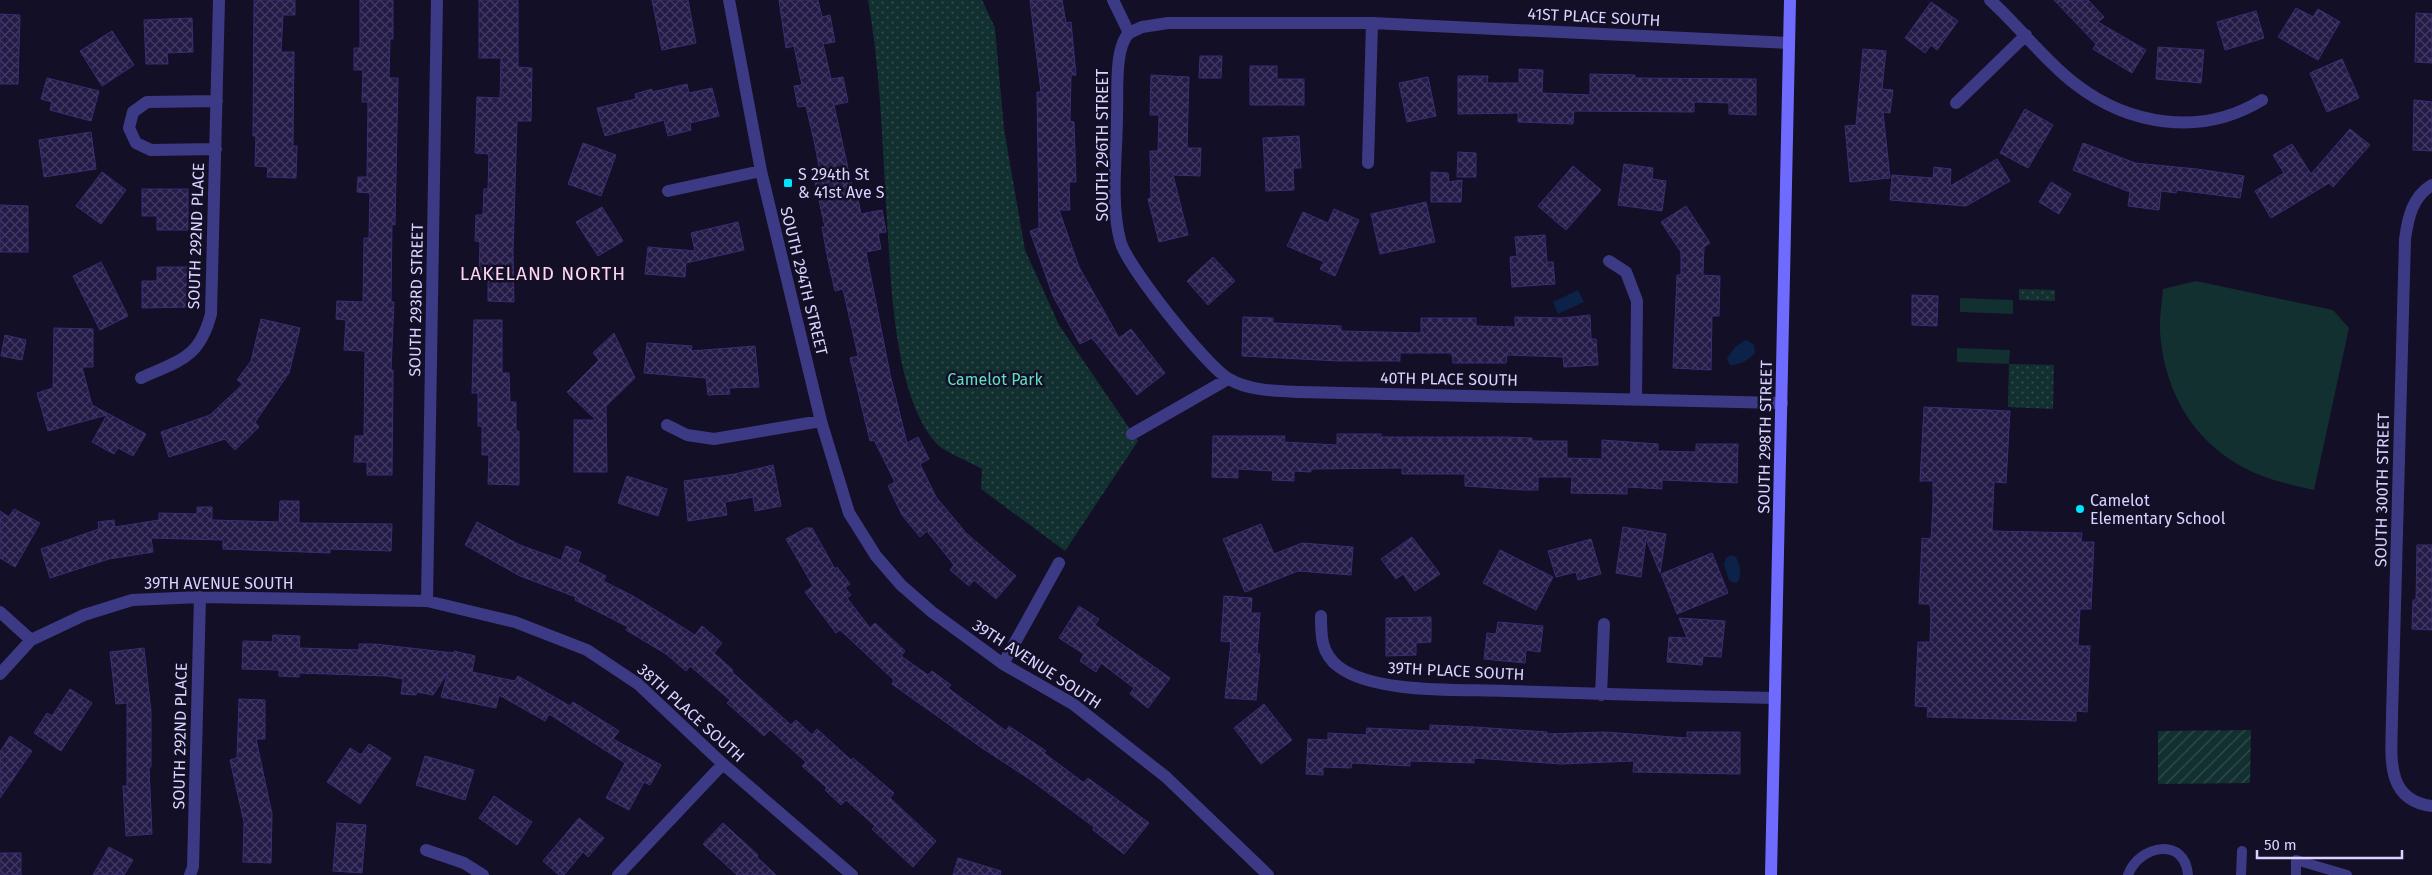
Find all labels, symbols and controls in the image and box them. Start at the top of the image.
street label: 41ST PLACE SOUTH [1527,4,1661,30]
street label: SOUTH 296TH STREET [1093,68,1112,221]
street label: SOUTH 292ND PLACE [184,162,208,310]
place label: S 294th St & 41st Ave S [798,165,885,202]
marker: S 294th St & 41st Ave S [782,177,794,189]
street label: SOUTH 294TH STREET [776,205,832,358]
street label: SOUTH 293RD STREET [405,222,427,377]
district label: LAKELAND NORTH [460,262,626,285]
street label: SOUTH 298TH STREET [1754,359,1776,514]
street label: 40TH PLACE SOUTH [1380,368,1518,390]
park label: Camelot Park [947,370,1043,389]
street label: SOUTH 300TH STREET [2371,412,2393,567]
place label: Camelot Elementary School [2090,491,2226,528]
marker: Camelot Elementary School [2074,503,2086,515]
street label: 39TH AVENUE SOUTH [144,574,294,593]
street label: 39TH AVENUE SOUTH [969,615,1105,713]
street label: 39TH PLACE SOUTH [1387,658,1525,684]
street label: 38TH PLACE SOUTH [634,660,748,766]
street label: SOUTH 292ND PLACE [169,662,191,810]
scale bar [2257,828,2402,860]
text: 50 m [2264,836,2297,854]

